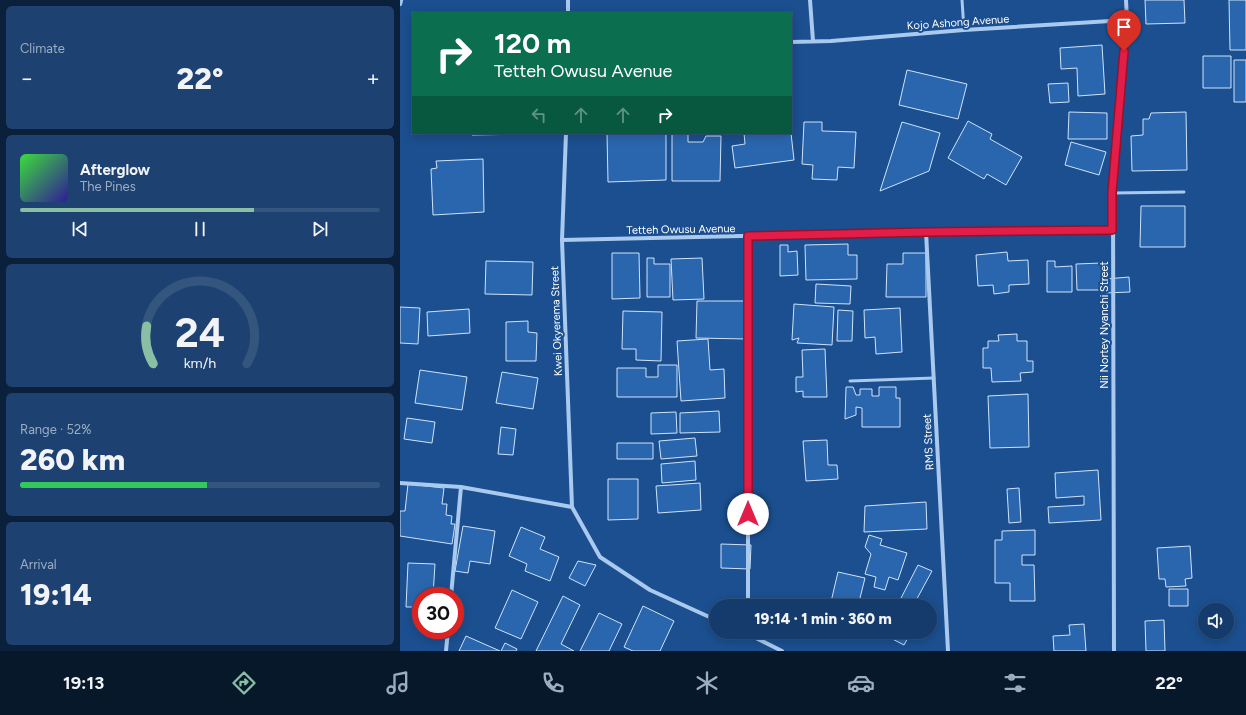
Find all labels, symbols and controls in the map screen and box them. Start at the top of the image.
pin [1107,10,1141,51]
street label: Kojo Ashong Avenue [906,12,1010,33]
icon: arrive [1113,16,1135,38]
text: 120 m [494,26,571,60]
icon: right [428,28,480,80]
text: Climate [20,41,65,56]
text: 22° [177,60,223,97]
text: Tetteh Owusu Avenue [494,60,672,82]
text: − [20,65,34,92]
text: + [366,65,380,92]
icon: left [528,104,550,126]
icon: ahead [570,104,592,126]
icon: ahead [612,104,634,126]
icon: right [654,104,676,126]
text: Afterglow [80,161,150,179]
text: The Pines [80,179,136,194]
icon: previous [69,218,91,240]
icon: pause [189,218,211,240]
icon: next [309,218,331,240]
street label: Tetteh Owusu Avenue [626,222,736,237]
street label: Nii Nortey Nyanchi Street [1098,261,1111,389]
street label: Kwei Okyerema Street [548,266,565,376]
text: 24 [175,306,225,356]
text: km/h [184,353,216,371]
street label: RMS Street [921,413,936,471]
text: Range · 52% [20,422,91,437]
text: 260 km [20,441,125,478]
position arrow [727,493,769,535]
text: Arrival [20,557,57,572]
text: 19:14 [20,576,92,613]
speed limit sign: 30 [412,587,464,639]
map controls [1198,603,1234,639]
button: sound [1198,603,1234,639]
text: 19:14 · 1 min · 360 m [754,610,892,628]
icon: directions [230,669,258,697]
icon: music [384,669,412,697]
icon: phone [539,669,567,697]
icon: climate [693,669,721,697]
icon: car [847,669,875,697]
icon: filters [1001,669,1029,697]
text: 19:13 [63,672,104,694]
text: 22° [1155,672,1183,694]

